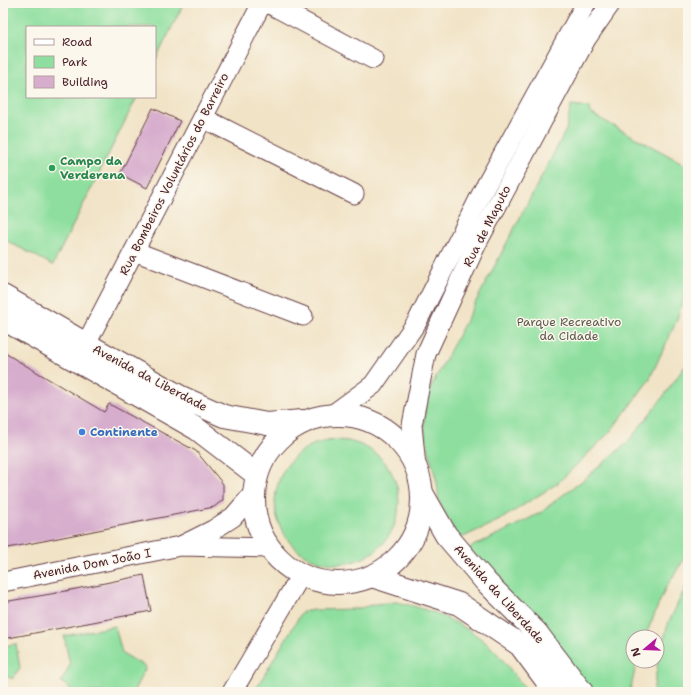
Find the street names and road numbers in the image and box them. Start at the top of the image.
street label: Rua Bombeiros Voluntários do Barreiro [116,70,232,278]
street label: Rua de Maputo [460,183,514,269]
street label: Avenida da Liberdade [90,341,210,415]
street label: Avenida da Liberdade [450,541,548,647]
street label: Avenida Dom João I [31,545,153,583]

